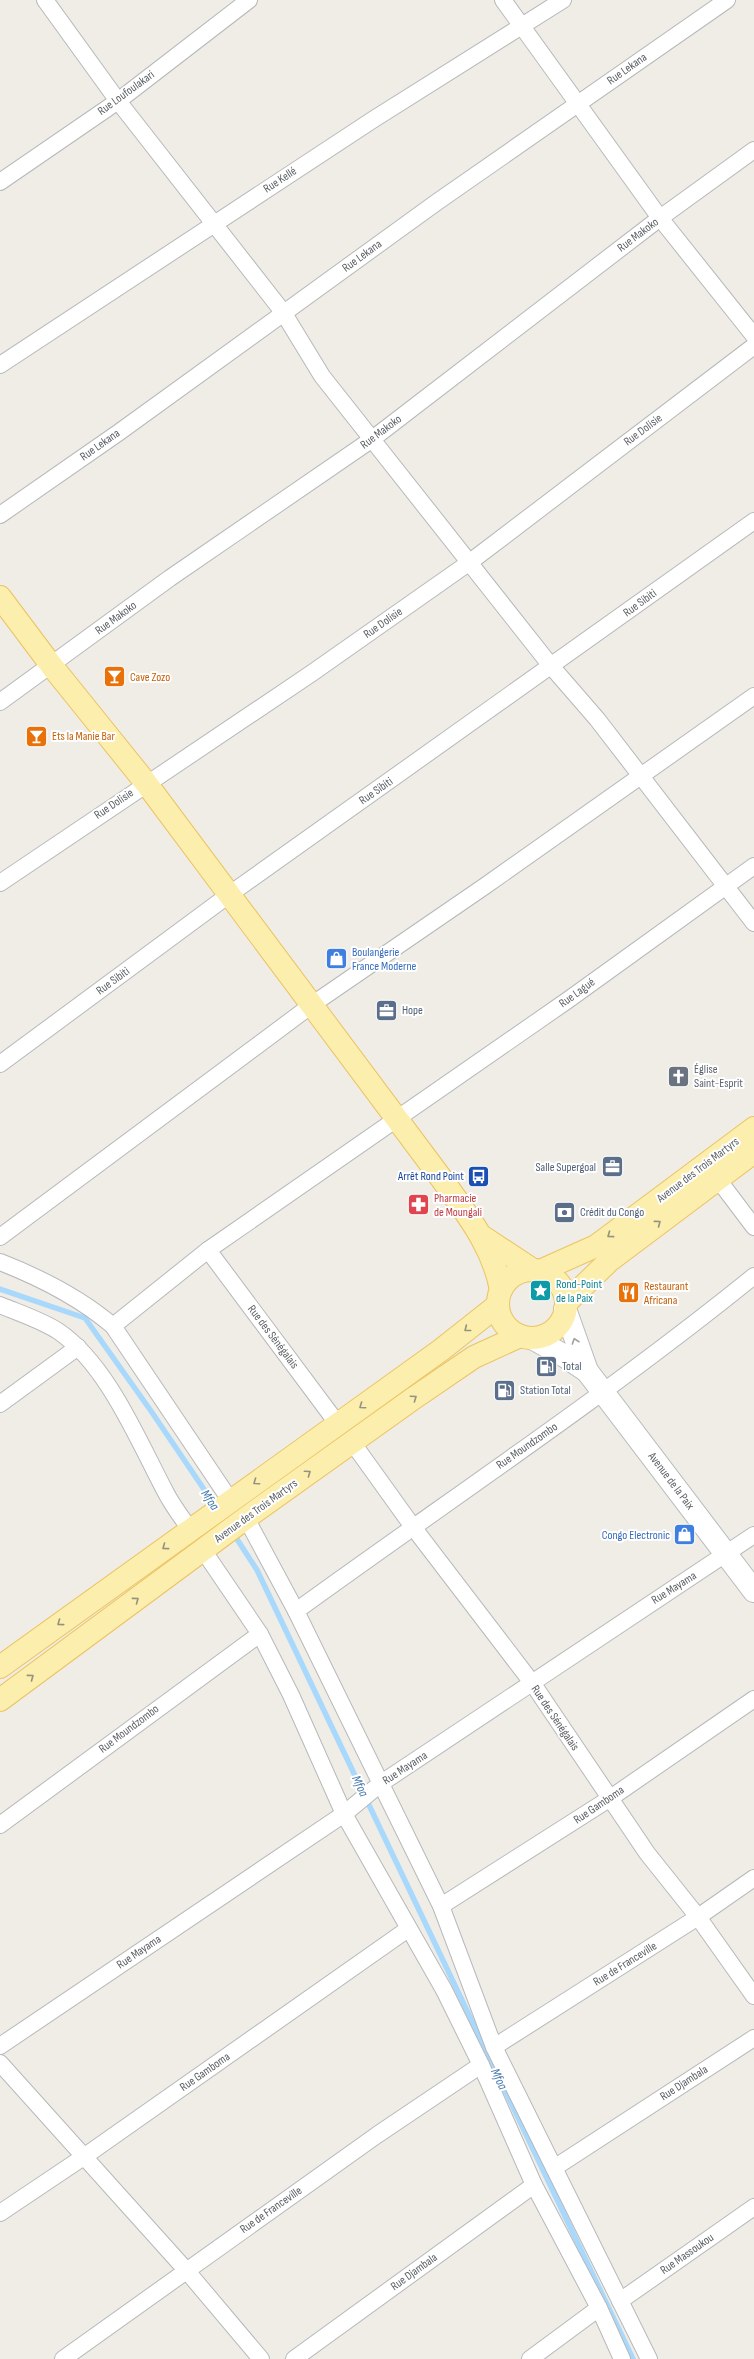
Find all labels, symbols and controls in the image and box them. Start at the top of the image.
street label: Rue Lekana [604,50,650,88]
street label: Rue Loufoulakari [95,67,157,119]
street label: Rue Kellé [261,164,300,196]
street label: Rue Makoko [614,215,662,255]
street label: Rue Lekana [339,236,385,275]
street label: Rue Dolisie [621,411,665,449]
street label: Rue Makoko [357,412,405,452]
street label: Rue Lekana [77,426,123,464]
street label: Rue Sibiti [620,586,660,620]
street label: Rue Makoko [92,598,140,638]
street label: Rue Dolisie [361,604,406,642]
bar icon: Cave Zozo [101,664,127,690]
place label: Cave Zozo [130,670,170,685]
bar icon: Ets la Manie Bar [24,723,50,749]
place label: Ets la Manie Bar [52,729,115,744]
street label: Rue Sibiti [356,774,396,808]
street label: Rue Dolisie [91,785,137,823]
place label: Boulangerie France Moderne [352,945,417,974]
shop icon: Boulangerie France Moderne [323,946,349,972]
street label: Rue Sibiti [93,964,133,998]
street label: Rue Lagué [556,975,598,1011]
office icon: Hope [373,997,399,1023]
place label: Hope [402,1003,423,1018]
place label: Église Saint-Esprit [694,1062,743,1091]
church icon: Église Saint-Esprit [666,1063,692,1089]
street label: Avenue des Trois Martyrs [653,1134,742,1206]
office icon: Salle Supergoal [599,1154,625,1180]
place label: Salle Supergoal [535,1160,596,1175]
bus stop icon: Arrêt Rond Point [466,1163,492,1189]
place label: Arrêt Rond Point [397,1169,464,1184]
place label: Pharmacie de Moungali [434,1191,482,1220]
pharmacy icon: Pharmacie de Moungali [405,1192,431,1218]
bank icon: Crédit du Congo [551,1199,577,1225]
place label: Crédit du Congo [580,1205,644,1220]
one-way arrow [654,1220,661,1227]
one-way arrow [608,1230,615,1237]
place label: Rond-Point de la Paix [556,1277,602,1306]
place icon: Rond-Point de la Paix [528,1278,554,1304]
place label: Restaurant Africana [643,1279,689,1308]
restaurant icon: Restaurant Africana [615,1280,641,1306]
street label: Rue des Sénégalais [244,1302,302,1372]
one-way arrow [465,1325,472,1332]
one-way arrow [571,1337,580,1344]
fuel station icon: Total [533,1353,559,1379]
place label: Total [562,1359,582,1374]
fuel station icon: Station Total [491,1377,517,1403]
place label: Station Total [520,1383,571,1398]
one-way arrow [410,1395,417,1403]
one-way arrow [359,1401,366,1409]
street label: Rue Moundzombo [493,1419,561,1473]
street label: Avenue de la Paix [644,1449,698,1513]
one-way arrow [304,1471,311,1478]
street label: Avenue des Trois Martyrs [211,1476,301,1547]
one-way arrow [254,1477,261,1484]
water label: Mfoa [197,1487,223,1514]
shop icon: Congo Electronic [672,1522,698,1548]
place label: Congo Electronic [602,1528,670,1543]
one-way arrow [163,1542,170,1549]
street label: Rue Mayama [649,1568,700,1608]
one-way arrow [131,1597,138,1604]
one-way arrow [57,1618,64,1626]
one-way arrow [27,1675,34,1682]
street label: Rue des Sénégalais [528,1682,582,1754]
street label: Rue Moundzombo [96,1702,162,1756]
street label: Rue Mayama [380,1748,431,1788]
water label: Mfoa [348,1773,372,1800]
street label: Rue Gamboma [571,1782,627,1827]
street label: Rue Mayama [114,1931,164,1972]
street label: Rue de Franceville [590,1938,660,1989]
street label: Rue Gamboma [177,2049,233,2095]
street label: Rue Djambala [657,2062,711,2104]
water label: Mfoa [487,2066,511,2093]
street label: Rue de Franceville [237,2183,305,2237]
street label: Rue Massoukou [657,2230,717,2278]
street label: Rue Djambala [388,2250,441,2294]

